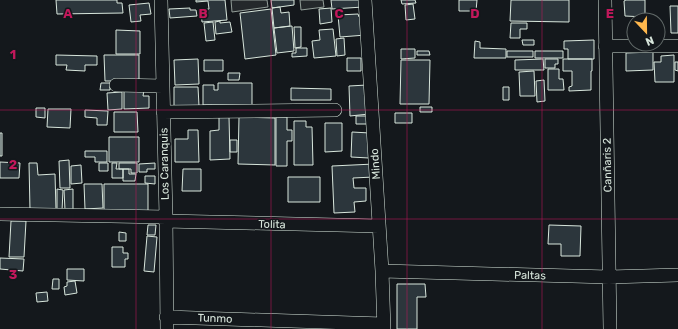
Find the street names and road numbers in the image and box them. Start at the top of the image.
street label: Los Caranquis [157,127,172,200]
street label: Canñaris 2 [601,138,614,192]
street label: Mindo [368,148,383,180]
street label: Tolita [258,218,286,231]
street label: Paltas [514,269,546,282]
street label: Tunmo [197,311,233,326]

